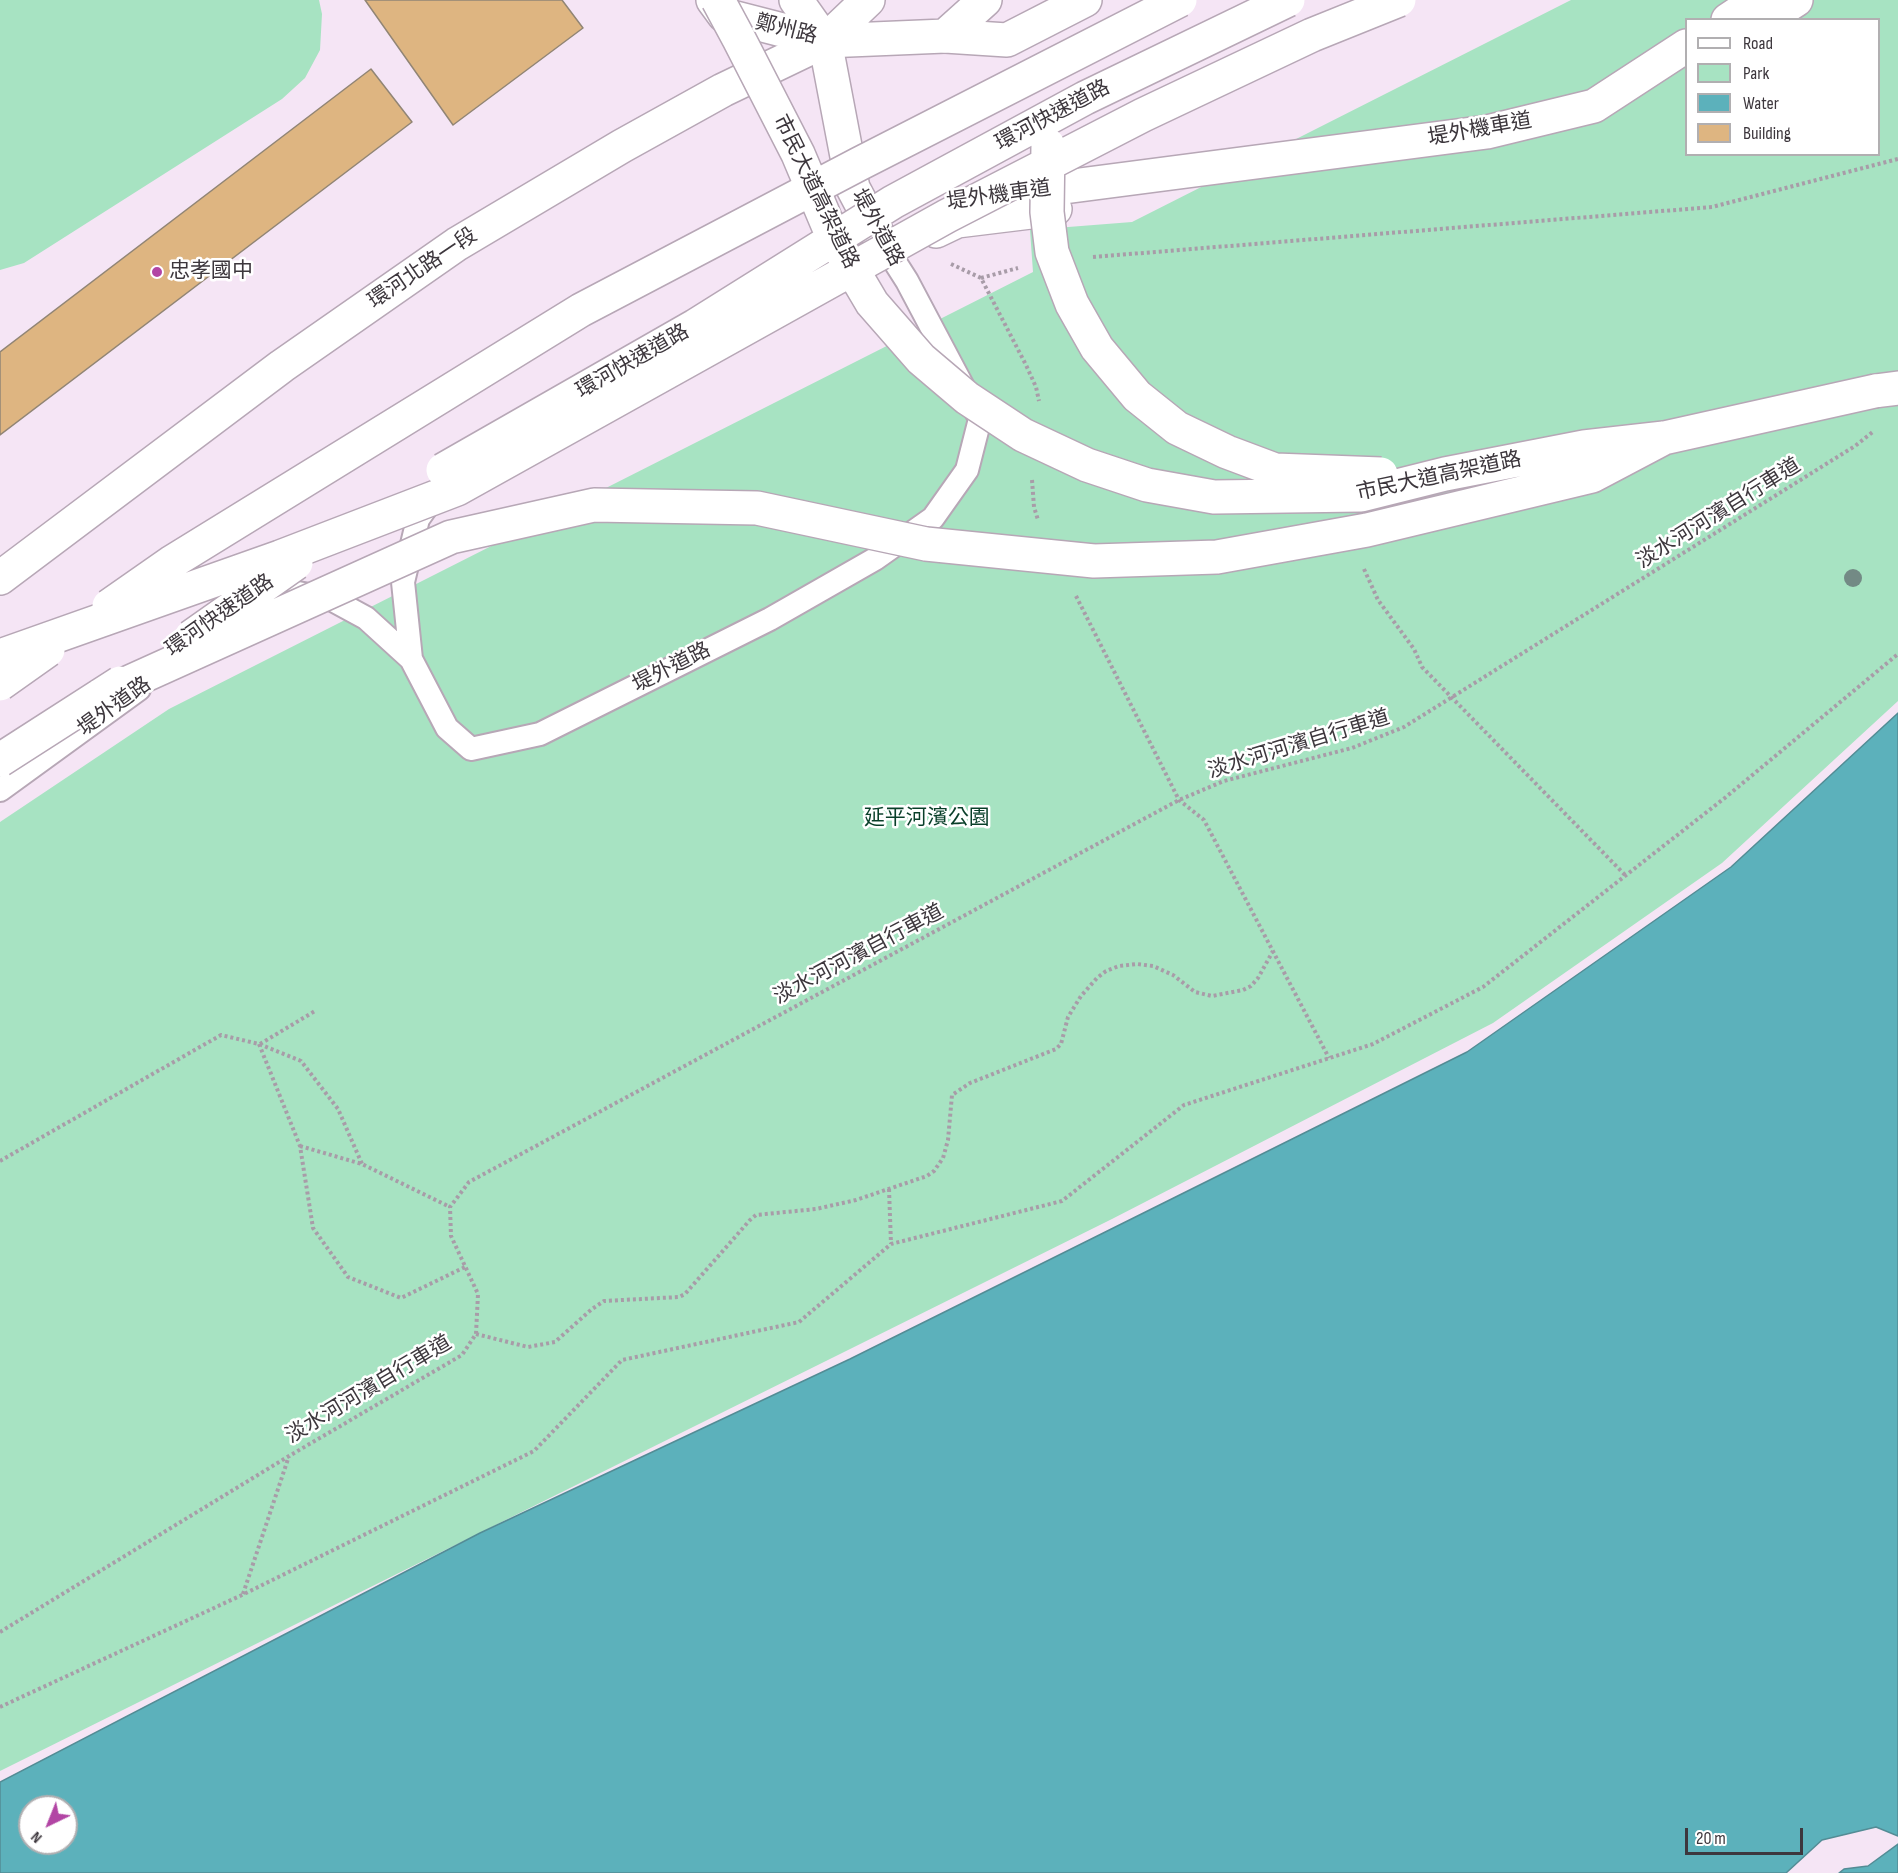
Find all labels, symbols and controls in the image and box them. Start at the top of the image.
street label: 鄭州路 [752,10,820,50]
legend [1685,18,1880,156]
text: Road [1743,33,1773,54]
text: Park [1743,63,1769,84]
street label: 環河快速道路 [991,75,1115,157]
text: Water [1743,93,1779,114]
street label: 堤外機車道 [1426,108,1534,152]
street label: 市民大道高架道路 [767,111,863,273]
text: Building [1743,123,1791,144]
street label: 堤外機車道 [945,176,1053,216]
street label: 堤外道路 [846,185,908,271]
street label: 環河北路一段 [364,223,482,315]
place label: 忠孝國中 [169,259,253,285]
marker: 忠孝國中 [150,265,164,279]
street label: 環河快速道路 [572,320,694,404]
street label: 市民大道高架道路 [1354,447,1524,507]
street label: 淡水河河濱自行車道 [1632,453,1806,575]
street label: 環河快速道路 [161,570,279,662]
street label: 堤外道路 [629,638,715,698]
street label: 堤外道路 [74,672,156,742]
street label: 淡水河河濱自行車道 [1205,705,1393,785]
park label: 延平河濱公園 [864,806,990,832]
street label: 淡水河河濱自行車道 [770,900,948,1010]
street label: 淡水河河濱自行車道 [282,1331,456,1449]
north arrow [18,1795,78,1855]
scale bar [1688,1816,1806,1854]
text: N [27,1827,46,1847]
text: 20 m [1696,1828,1726,1849]

